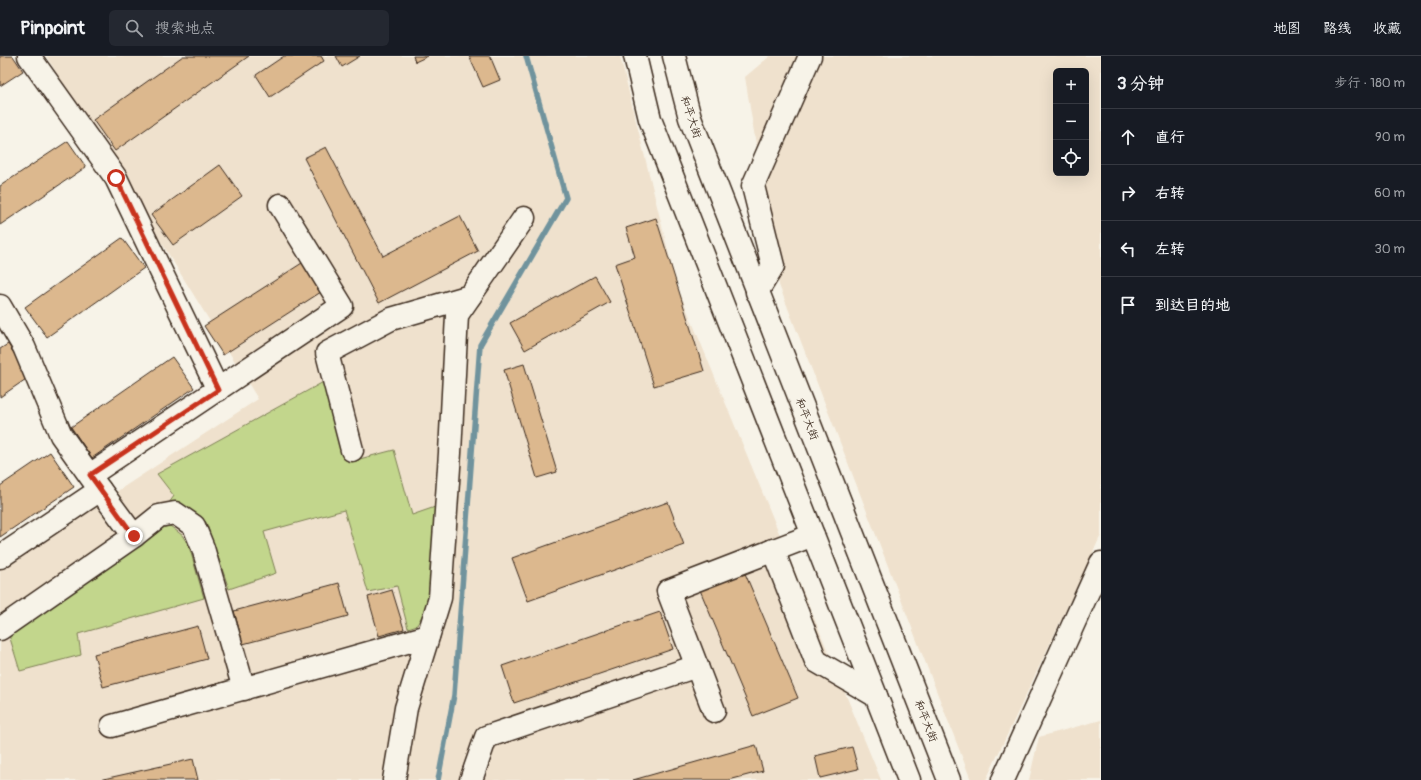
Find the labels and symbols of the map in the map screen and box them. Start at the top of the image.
street label: 和平大街 [678,94,704,141]
route start [107,169,125,187]
street label: 和平大街 [793,396,821,443]
route end [125,527,143,545]
street label: 和平大街 [912,698,940,745]

